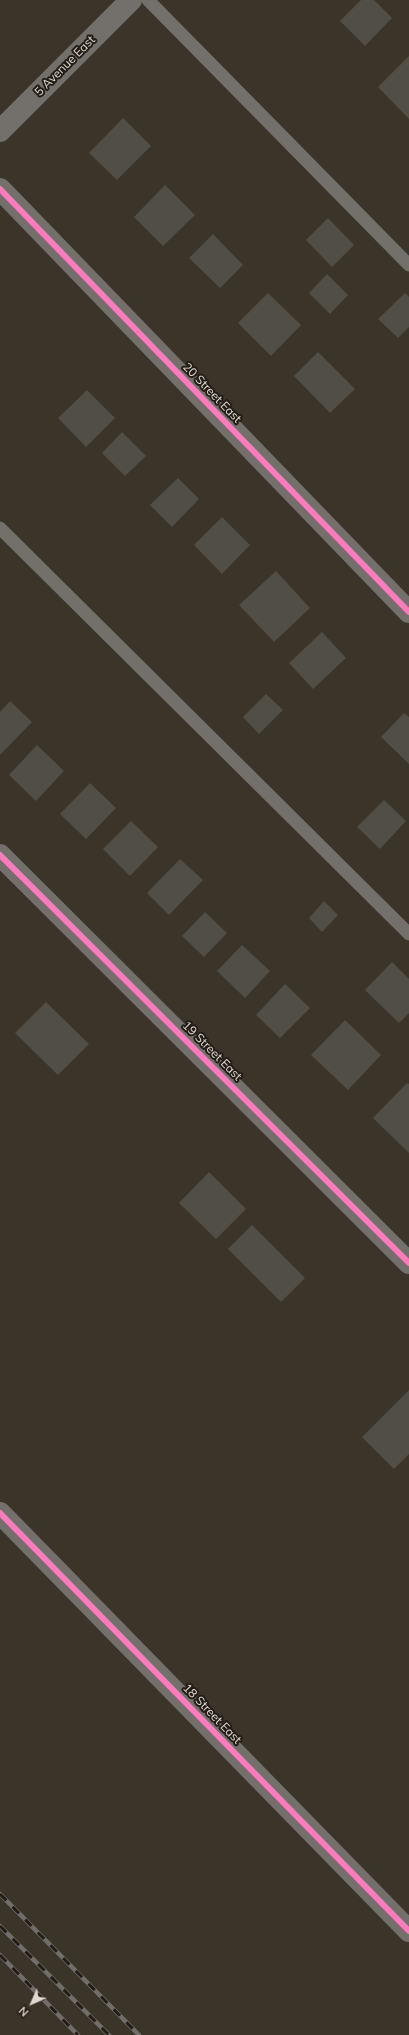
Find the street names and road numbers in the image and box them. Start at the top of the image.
street label: 5 Avenue East [32,33,98,99]
street label: 20 Street East [180,360,244,426]
street label: 19 Street East [179,1018,245,1084]
street label: 18 Street East [180,1681,244,1747]

